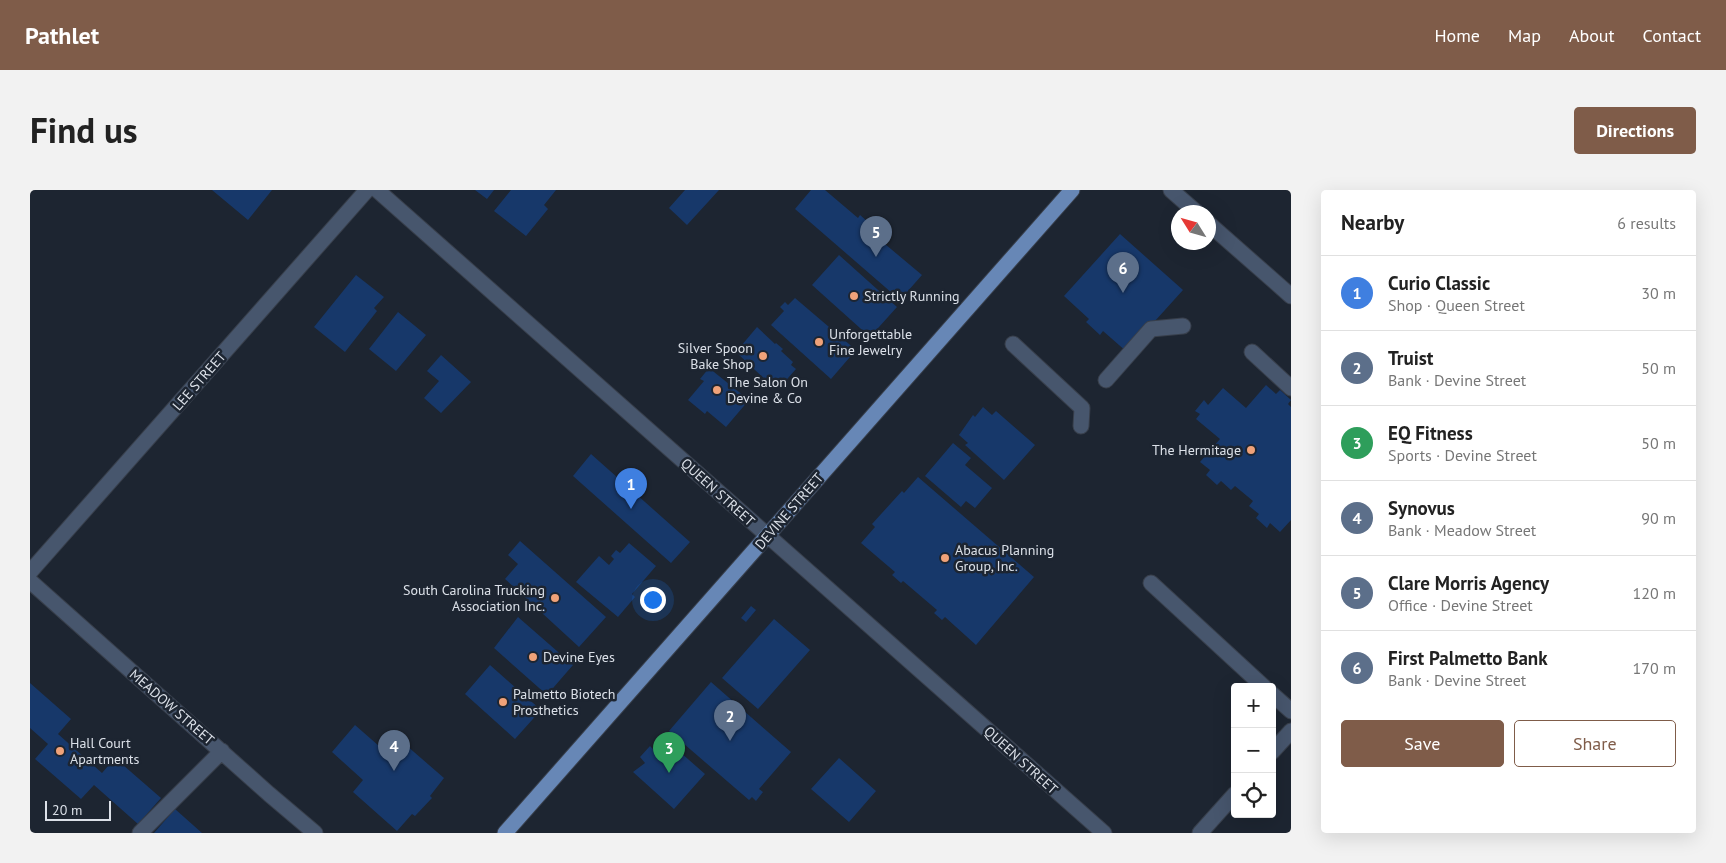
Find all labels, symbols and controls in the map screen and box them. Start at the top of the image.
text: Pathlet [25,20,99,51]
text: Home [1434,24,1480,47]
text: Map [1508,24,1541,47]
text: About [1569,24,1615,47]
text: Contact [1643,24,1701,47]
text: Find us [30,107,138,153]
button: Directions [1574,107,1696,154]
north arrow [1171,205,1216,250]
text: Nearby [1341,209,1404,236]
text: 6 results [1617,213,1676,233]
pin: 5 [860,216,892,257]
pin: 6 [1107,252,1139,293]
text: Curio Classic [1388,271,1490,295]
text: 1 [1352,283,1362,303]
text: 30 m [1641,283,1676,303]
place label: Strictly Running [864,287,960,305]
marker: Strictly Running [848,290,860,302]
text: Shop · Queen Street [1388,295,1525,315]
place label: Unforgettable Fine Jewelry [829,325,912,359]
marker: Unforgettable Fine Jewelry [813,336,825,348]
place label: Silver Spoon Bake Shop [678,339,753,373]
text: Truist [1388,346,1433,370]
street label: LEE STREET [168,348,230,414]
marker: Silver Spoon Bake Shop [757,350,769,362]
text: 2 [1352,358,1362,378]
text: 50 m [1641,358,1676,378]
text: Bank · Devine Street [1388,370,1526,390]
place label: The Salon On Devine & Co [727,373,808,407]
marker: The Salon On Devine & Co [711,384,723,396]
text: EQ Fitness [1388,421,1473,445]
text: 3 [1352,433,1362,453]
text: 50 m [1641,433,1676,453]
place label: The Hermitage [1152,441,1241,459]
marker: The Hermitage [1245,444,1257,456]
text: Sports · Devine Street [1388,445,1537,465]
street label: QUEEN STREET [677,454,759,530]
pin: 1 [615,468,647,509]
street label: DEVINE STREET [751,469,827,553]
text: Synovus [1388,496,1455,520]
text: 4 [1352,508,1362,528]
text: 90 m [1641,508,1676,528]
text: Bank · Meadow Street [1388,520,1536,540]
place label: Abacus Planning Group, Inc. [955,541,1054,575]
marker: Abacus Planning Group, Inc. [939,552,951,564]
text: Clare Morris Agency [1388,571,1549,595]
place label: South Carolina Trucking Association Inc. [403,581,545,615]
text: 5 [1352,583,1362,603]
text: 120 m [1633,583,1676,603]
your location [640,587,666,613]
marker: South Carolina Trucking Association Inc. [549,592,561,604]
text: Office · Devine Street [1388,595,1533,615]
text: First Palmetto Bank [1388,646,1548,670]
place label: Devine Eyes [543,648,615,666]
marker: Devine Eyes [527,651,539,663]
text: 6 [1352,658,1362,678]
text: 170 m [1633,658,1676,678]
street label: MEADOW STREET [126,665,218,749]
text: Bank · Devine Street [1388,670,1526,690]
map controls [1231,683,1276,818]
button: + [1231,683,1276,728]
place label: Palmetto Biotech Prosthetics [513,685,615,719]
marker: Palmetto Biotech Prosthetics [497,696,509,708]
pin: 2 [714,700,746,741]
button: Save [1341,720,1504,767]
button: Share [1514,720,1676,767]
street label: QUEEN STREET [980,722,1062,798]
button: − [1231,728,1276,773]
pin: 4 [378,730,410,771]
pin: 3 [653,732,685,773]
place label: Hall Court Apartments [70,734,140,768]
marker: Hall Court Apartments [54,745,66,757]
button: locate [1231,773,1276,818]
scale bar [45,798,111,821]
text: 20 m [52,801,82,819]

